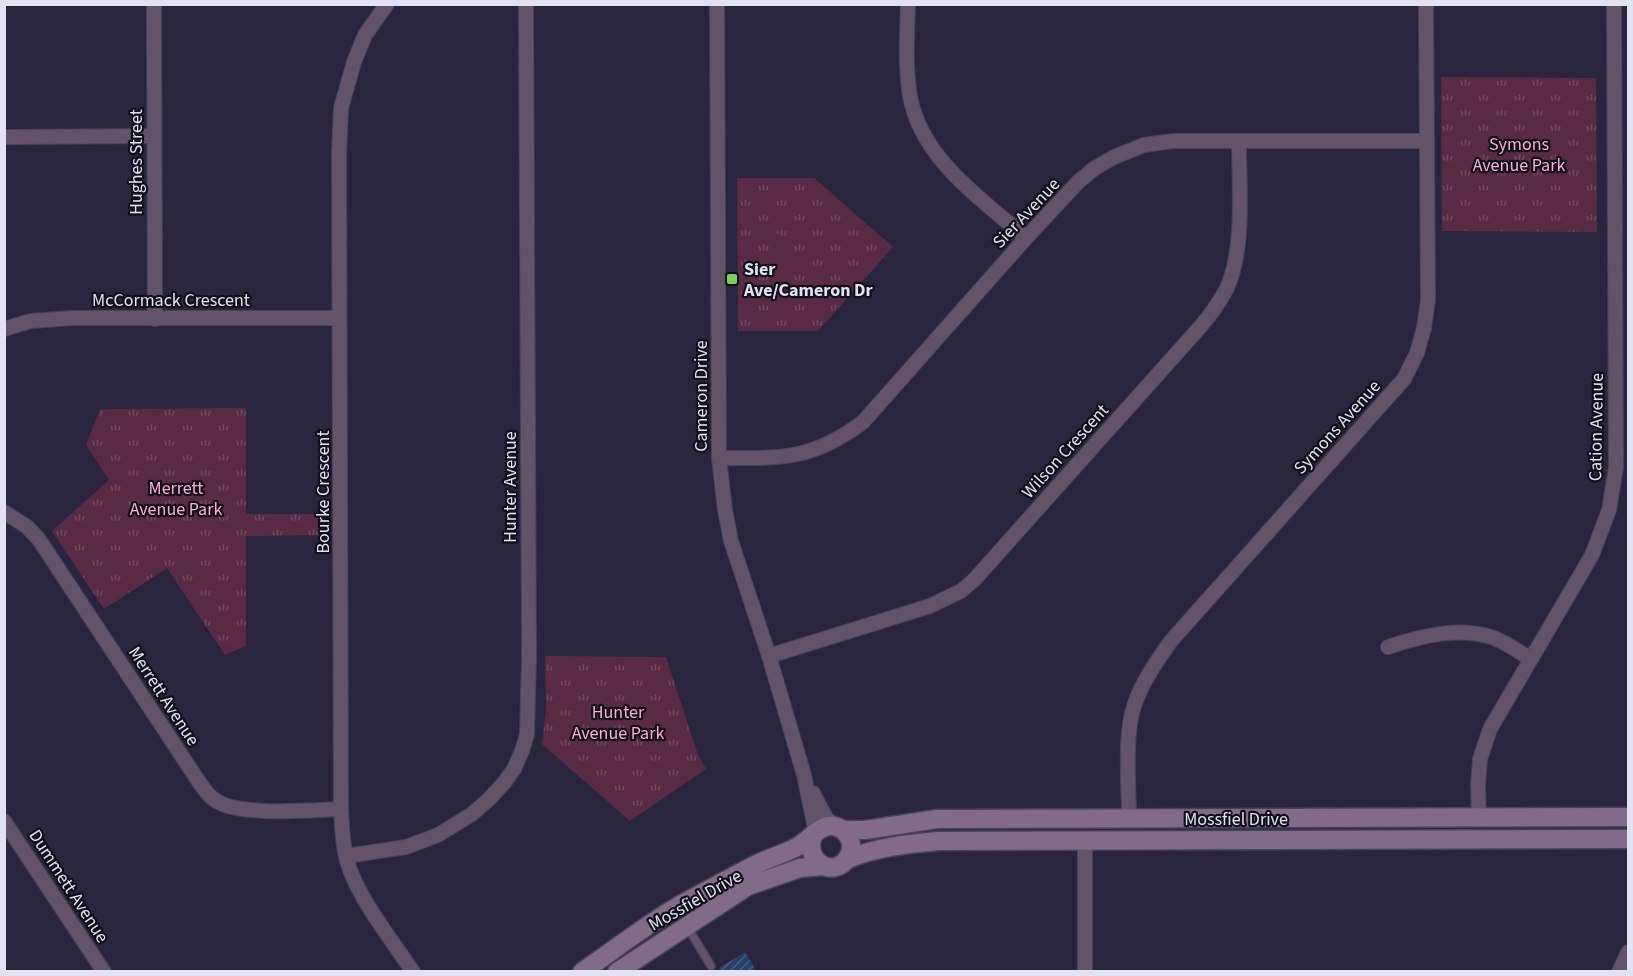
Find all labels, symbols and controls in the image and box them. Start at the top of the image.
street label: Hughes Street [124,109,149,215]
park label: Symons Avenue Park [1473,132,1565,178]
street label: Sier Avenue [987,172,1066,254]
place label: Sier Ave/Cameron Dr [743,257,874,303]
marker: Sier Ave/Cameron Dr [725,272,739,286]
street label: McCormack Crescent [92,288,250,313]
street label: Cameron Drive [689,340,714,452]
street label: Cation Avenue [1583,373,1610,481]
street label: Symons Avenue [1288,375,1387,480]
street label: Wilson Crescent [1016,399,1115,504]
street label: Bourke Crescent [311,431,336,554]
street label: Hunter Avenue [498,431,523,543]
park label: Merrett Avenue Park [130,476,222,522]
street label: Merrett Avenue [122,642,205,751]
park label: Hunter Avenue Park [572,700,664,746]
street label: Mossfiel Drive [1184,807,1288,832]
street label: Dummett Avenue [23,825,115,948]
street label: Mossfiel Drive [644,864,746,937]

